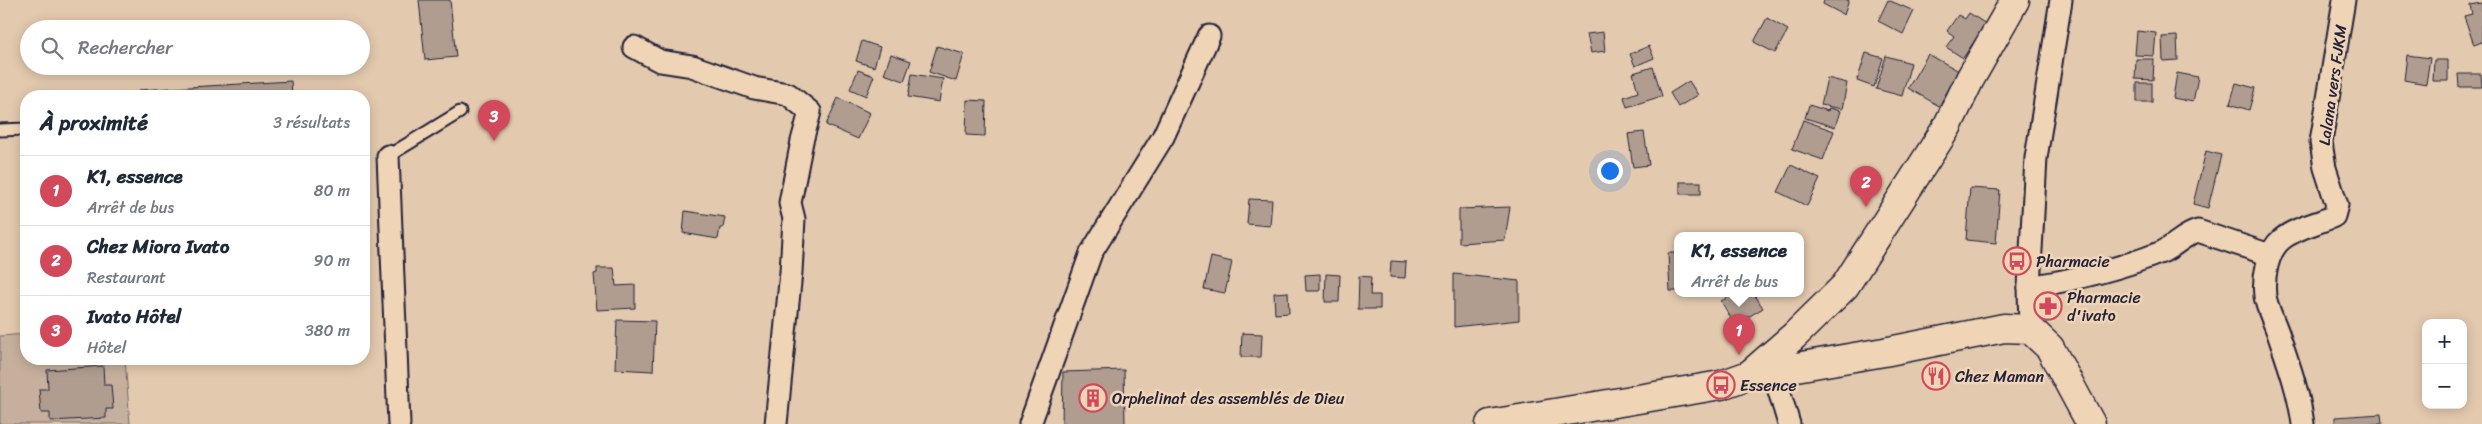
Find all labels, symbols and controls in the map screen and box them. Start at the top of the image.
search box [20,20,370,75]
street label: Lalana vers FJKM [2310,23,2355,147]
text: Rechercher [78,31,173,64]
icon: search [38,34,66,62]
pin: 3 [478,100,510,141]
text: À proximité [40,104,148,142]
text: 3 résultats [273,108,350,137]
your location [1597,158,1623,184]
text: K1, essence [87,160,183,193]
pin: 2 [1850,166,1882,207]
text: 1 [53,176,59,205]
text: 80 m [314,176,350,205]
text: Arrêt de bus [87,193,174,222]
text: Chez Miora Ivato [87,230,229,263]
popup [1674,232,1804,297]
text: K1, essence [1691,234,1787,267]
text: 2 [51,246,61,275]
text: 90 m [314,246,350,275]
bus stop icon: Pharmacie [2002,246,2032,276]
place label: Pharmacie [2036,247,2110,276]
text: Restaurant [87,263,166,292]
text: Arrêt de bus [1691,267,1778,296]
place label: Pharmacie d'ivato [2067,283,2141,330]
pharmacy icon: Pharmacie d'ivato [2033,291,2063,321]
text: Ivato Hôtel [87,300,181,333]
pin: 1 [1723,314,1755,355]
text: 3 [52,316,60,345]
text: 380 m [305,316,350,345]
map controls [2422,319,2467,409]
button: + [2422,319,2467,364]
text: Hôtel [87,333,126,362]
restaurant icon: Chez Maman [1921,361,1951,391]
place label: Chez Maman [1955,362,2044,391]
button: − [2422,364,2467,409]
bus stop icon: Essence [1706,370,1736,400]
place label: Essence [1740,371,1797,400]
building icon: Orphelinat des assemblés de Dieu [1078,383,1108,413]
place label: Orphelinat des assemblés de Dieu [1112,384,1345,413]

